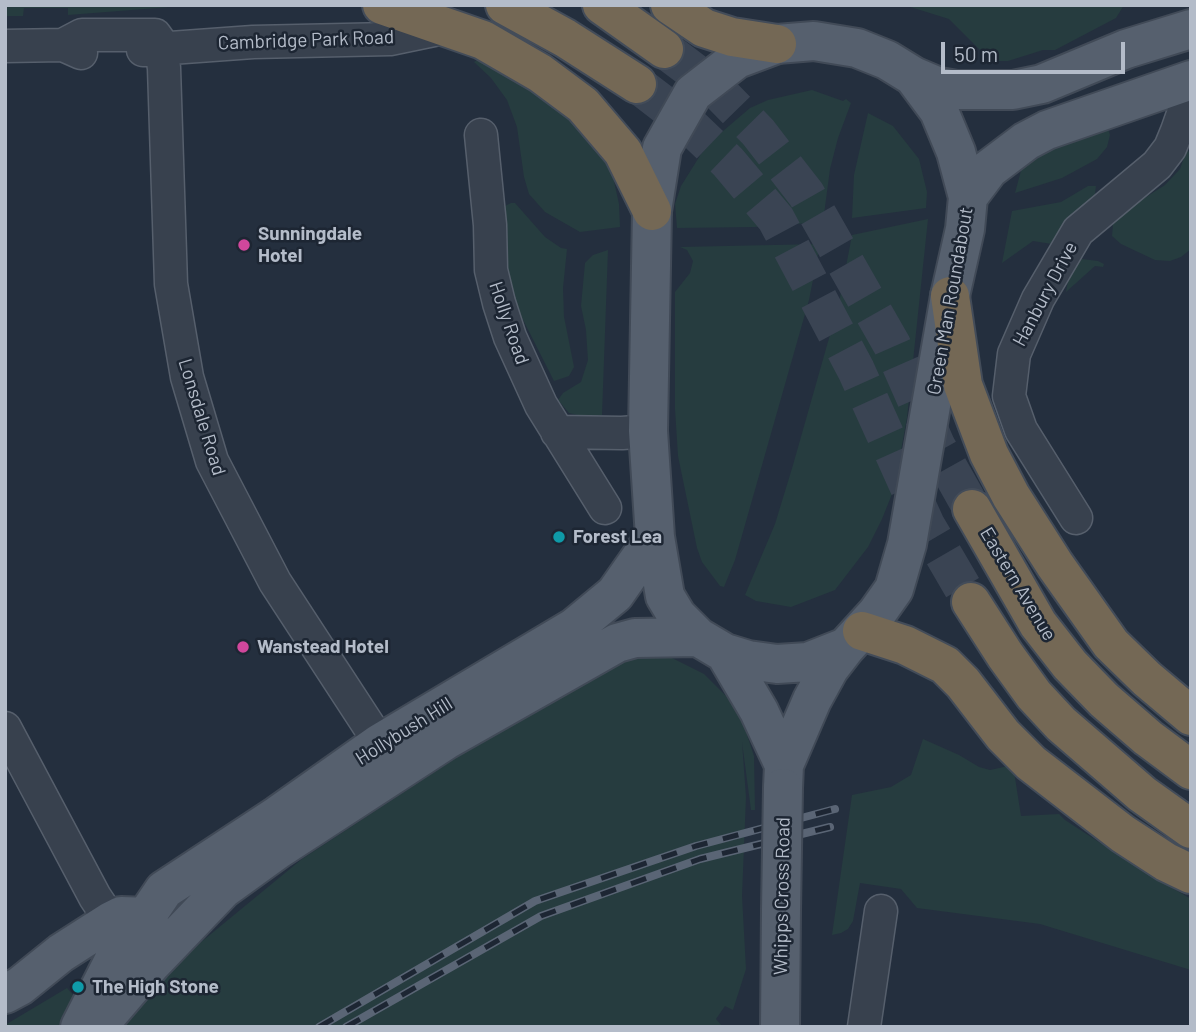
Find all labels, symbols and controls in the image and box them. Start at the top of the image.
street label: Cambridge Park Road [217,26,395,54]
scale bar [944,28,1128,72]
text: 50 m [954,41,998,66]
street label: Green Man Roundabout [922,205,978,397]
place label: Sunningdale Hotel [258,223,362,267]
marker: Sunningdale Hotel [236,237,252,253]
street label: Hanbury Drive [1008,238,1082,350]
street label: Holly Road [484,279,534,367]
street label: Lonsdale Road [173,356,231,478]
street label: Eastern Avenue [975,523,1061,645]
place label: Forest Lea [573,526,662,548]
marker: Forest Lea [551,529,567,545]
place label: Wanstead Hotel [257,636,389,658]
marker: Wanstead Hotel [235,639,251,655]
street label: Hollybush Hill [351,692,457,770]
street label: Whipps Cross Road [769,817,795,975]
place label: The High Stone [92,976,219,998]
marker: The High Stone [70,979,86,995]

